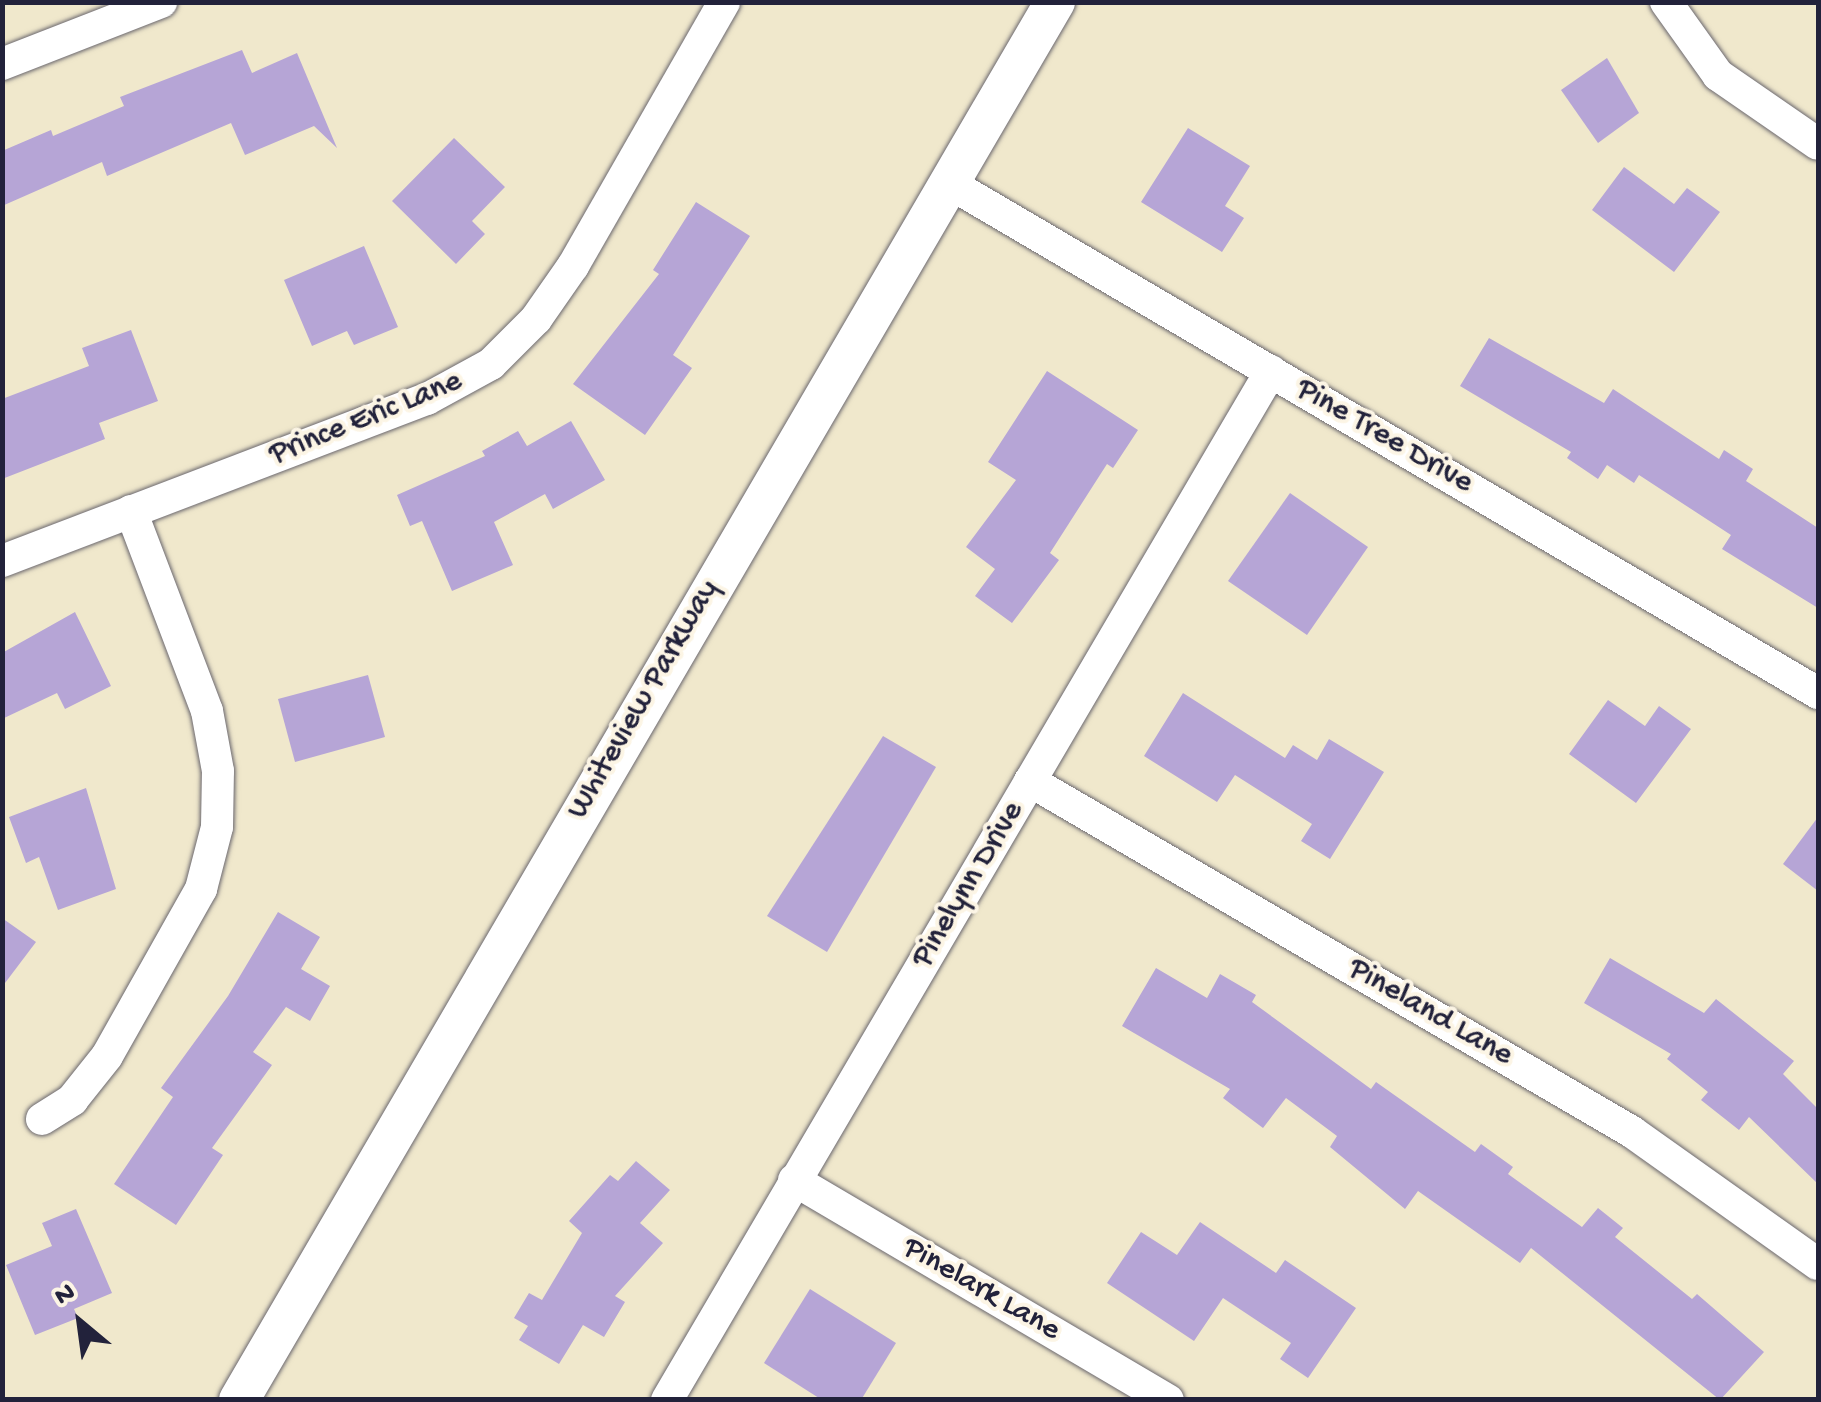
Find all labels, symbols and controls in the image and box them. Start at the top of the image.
street label: Prince Eric Lane [264,363,468,475]
street label: Pine Tree Drive [1289,371,1479,503]
street label: Whiteview Parkway [560,573,728,827]
street label: Pinelynn Drive [904,795,1034,975]
street label: Pineland Lane [1341,950,1519,1076]
street label: Pinelark Lane [895,1229,1067,1351]
north arrow [30,1272,130,1372]
text: N [49,1276,81,1314]

